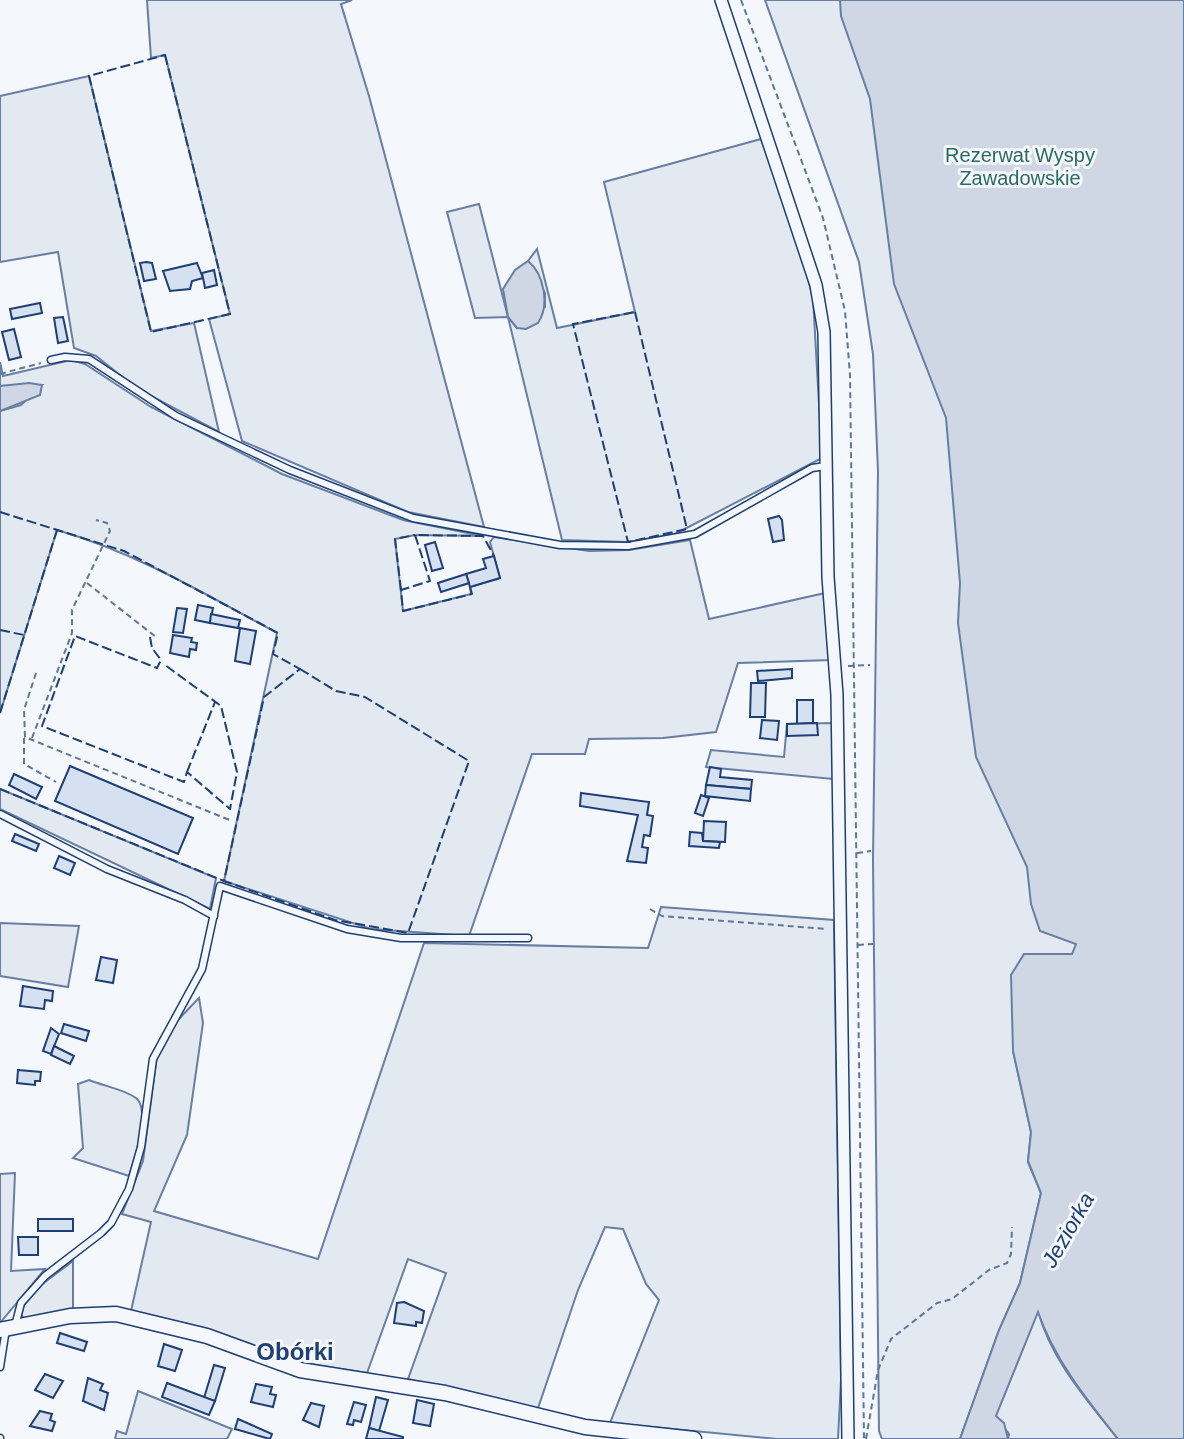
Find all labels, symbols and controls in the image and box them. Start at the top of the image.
park label: Rezerwat Wyspy Zawadowskie [945,144,1095,189]
water label: Jeziorka [1036,1188,1099,1273]
district label: Obórki [256,1338,334,1365]

